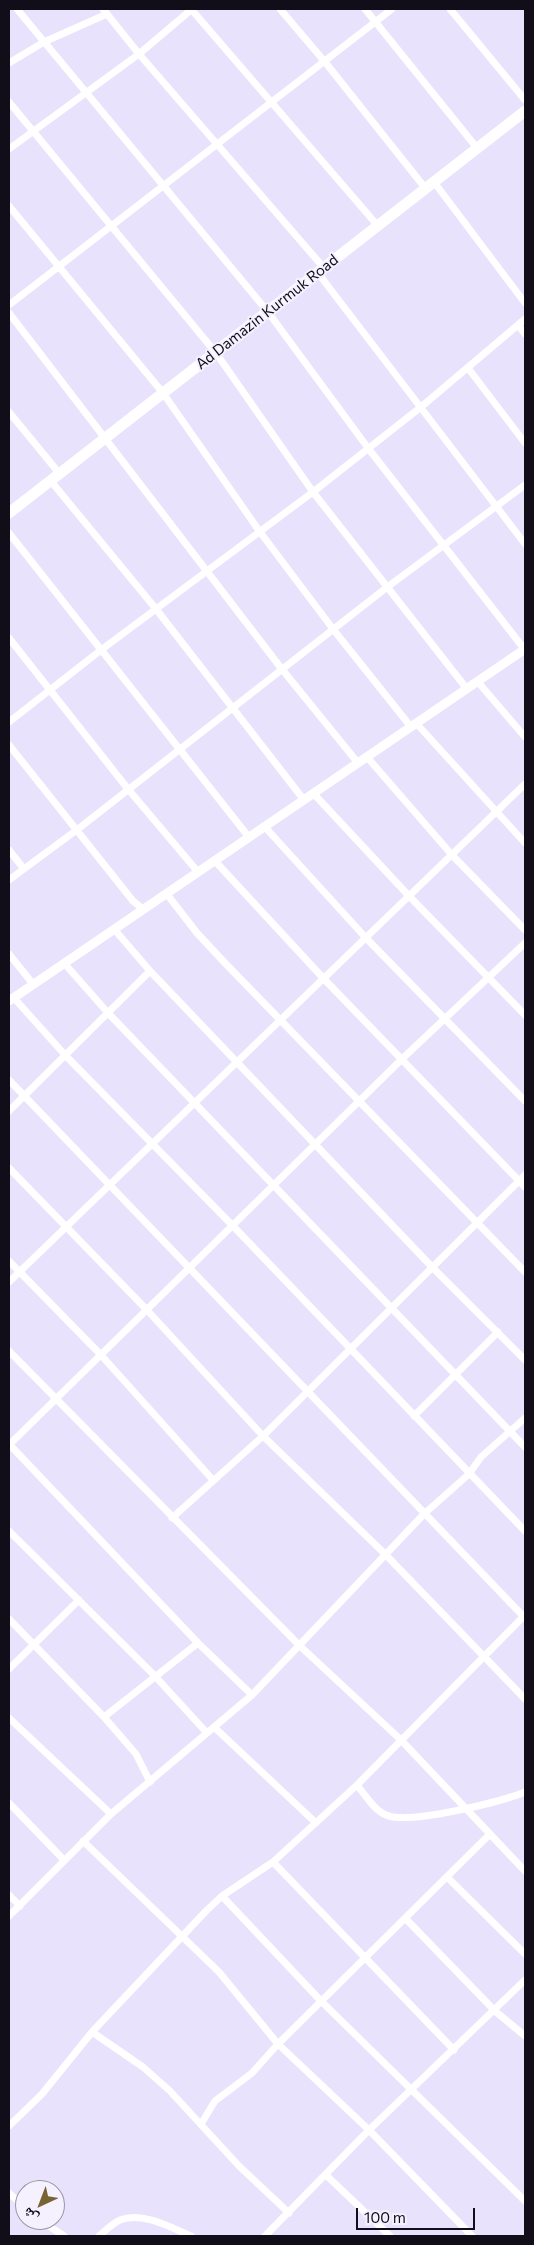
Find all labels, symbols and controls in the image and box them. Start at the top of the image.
street label: Ad Damazin Kurmuk Road [192,251,342,373]
north arrow [15,2180,65,2230]
scale bar [359,2198,478,2230]
text: ش [19,2204,41,2227]
text: 100 m [364,2208,406,2226]

